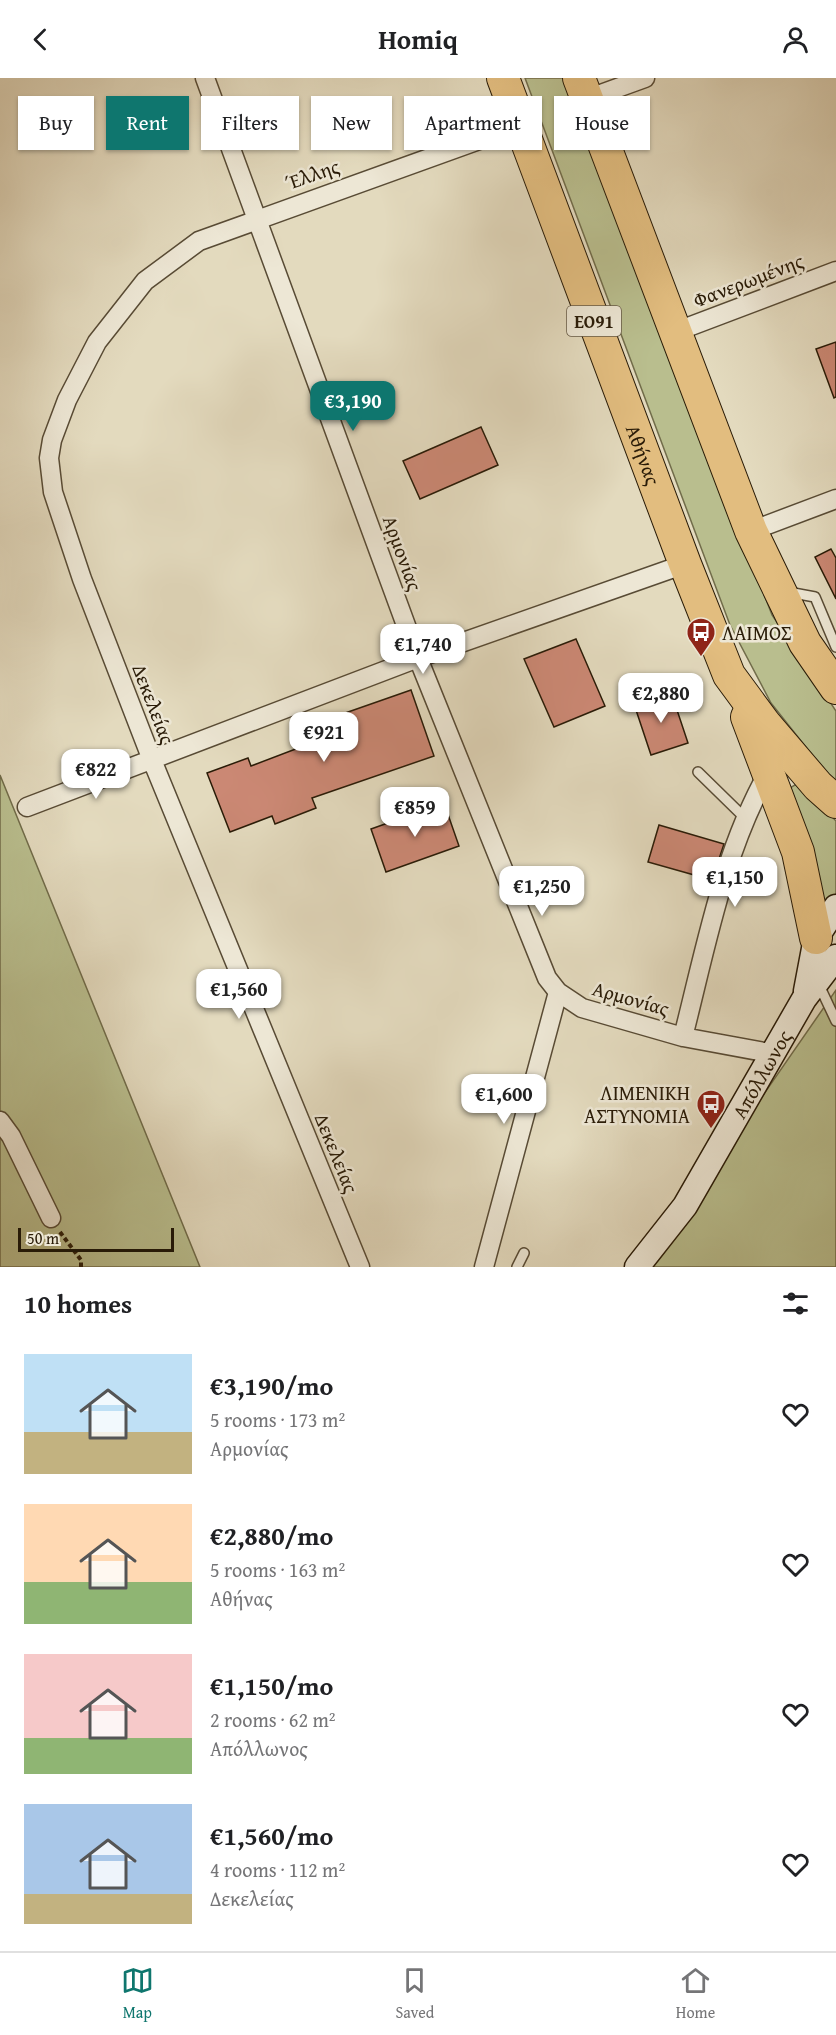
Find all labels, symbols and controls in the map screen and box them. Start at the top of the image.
text: Homiq [378,19,458,59]
icon: back [24,23,57,56]
icon: person [779,23,812,56]
chip: Buy [18,96,94,150]
chip: Rent [106,96,189,150]
chip: Filters [201,96,299,150]
chip: New [311,96,392,150]
chip: Apartment [404,96,542,150]
chip: House [554,96,650,150]
street label: Έλλης [281,151,344,197]
street label: Φανερωμένης [689,245,808,314]
road number: ΕΟ91 [567,306,621,336]
pin: €3,190 [304,381,402,432]
text: €3,190 [324,386,382,415]
street label: Αθήνας [619,420,669,489]
street label: Αρμονίας [376,511,430,595]
bus stop icon: ΛΑΙΜΟΣ [685,616,717,658]
place label: ΛΑΙΜΟΣ [722,618,791,647]
pin: €1,740 [374,624,472,675]
text: €1,740 [394,629,452,658]
street label: Δεκελείας [125,660,183,749]
pin: €2,880 [612,673,710,724]
text: €2,880 [632,678,690,707]
pin: €921 [288,712,360,763]
text: €921 [303,717,345,746]
pin: €822 [60,749,132,800]
text: €822 [75,754,117,783]
pin: €859 [379,787,451,838]
text: €859 [394,792,436,821]
pin: €1,150 [686,857,784,908]
text: €1,150 [706,862,764,891]
pin: €1,250 [493,866,591,917]
text: €1,250 [513,871,571,900]
pin: €1,560 [190,969,288,1020]
street label: Αρμονίας [589,973,673,1023]
text: €1,560 [210,974,268,1003]
street label: Απόλλωνος [724,1024,798,1124]
pin: €1,600 [455,1074,553,1125]
place label: ΛΙΜΕΝΙΚΗ ΑΣΤΥΝΟΜΙΑ [584,1078,690,1130]
text: €1,600 [475,1079,533,1108]
bus stop icon: ΛΙΜΕΝΙΚΗ ΑΣΤΥΝΟΜΙΑ [695,1088,727,1130]
street label: Δεκελείας [308,1109,366,1198]
scale bar [18,1225,174,1252]
text: 50 m [27,1226,59,1250]
text: 10 homes [24,1284,132,1323]
icon: filters [779,1287,812,1320]
text: €3,190/mo [210,1366,333,1405]
icon: home [72,1378,144,1450]
icon: heart [779,1398,812,1431]
text: 5 rooms · 173 m² [210,1405,345,1434]
text: Αρμονίας [210,1434,288,1463]
text: €2,880/mo [210,1516,333,1555]
icon: home [72,1528,144,1600]
icon: heart [779,1548,812,1581]
text: 5 rooms · 163 m² [210,1555,345,1584]
text: Αθήνας [210,1584,273,1613]
text: €1,150/mo [210,1666,333,1705]
icon: home [72,1678,144,1750]
icon: heart [779,1698,812,1731]
text: 2 rooms · 62 m² [210,1705,336,1734]
text: Απόλλωνος [210,1734,308,1763]
text: €1,560/mo [210,1816,333,1855]
icon: home [72,1828,144,1900]
icon: heart [779,1848,812,1881]
text: 4 rooms · 112 m² [210,1855,345,1884]
text: Δεκελείας [210,1884,294,1913]
tab: Map [121,1964,154,2024]
tab: Saved [395,1964,434,2024]
tab: Home [676,1964,715,2024]

